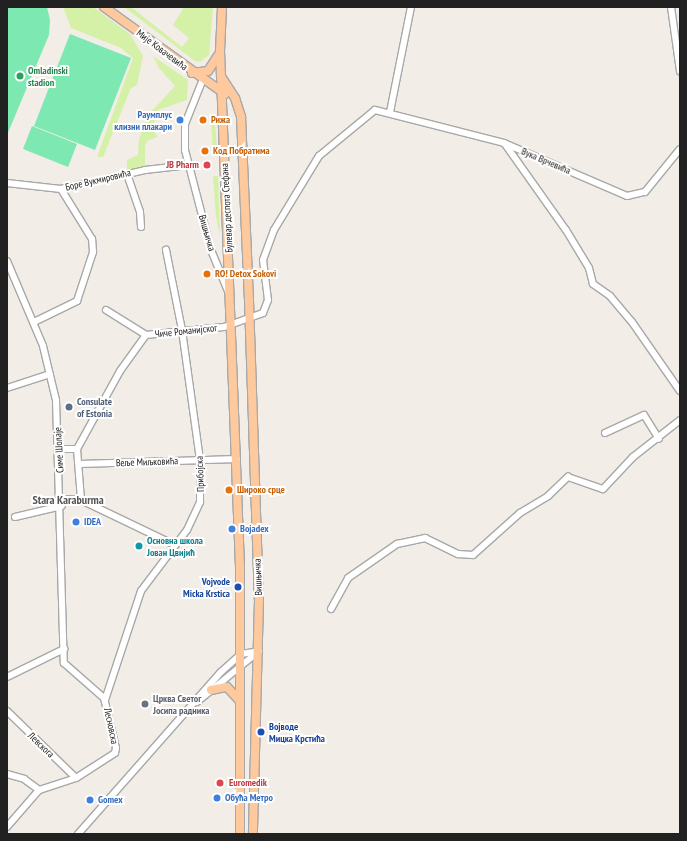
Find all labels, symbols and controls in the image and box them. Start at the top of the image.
street label: Мије Ковачевића [134,27,190,73]
place label: Omladinski stadion [28,64,68,88]
marker: Omladinski stadion [15,71,25,81]
place label: Раумплус клизни плакари [114,108,172,132]
place label: Рижа [211,114,230,126]
marker: Раумплус клизни плакари [175,115,185,125]
marker: Рижа [198,115,208,125]
place label: Код Побратима [213,145,270,157]
street label: Вука Врчевића [520,145,572,177]
marker: Код Побратима [200,146,210,156]
place label: JB Pharm [166,159,199,171]
marker: JB Pharm [202,160,212,170]
street label: Булевар деспота Стефана [219,163,235,253]
street label: Боре Вукмировића [64,167,132,193]
street label: Вишњичка [196,213,218,253]
place label: RO! Detox Sokovi [215,268,277,280]
marker: RO! Detox Sokovi [202,269,212,279]
street label: Чиче Романијског [154,322,218,340]
place label: Consulate of Estonia [77,395,112,418]
marker: Consulate of Estonia [64,402,74,412]
street label: Симе Шолаје [52,427,66,473]
street label: Веље Миљковића [116,455,178,469]
street label: Прибојска [193,456,207,492]
place label: Широко срце [237,484,285,496]
marker: Широко срце [224,485,234,495]
district label: Stara Karaburma [32,493,104,507]
place label: IDEA [84,516,101,528]
marker: IDEA [71,517,81,527]
place label: Bojadex [240,523,269,535]
marker: Bojadex [227,524,237,534]
place label: Основна школа Јован Цвијић [147,534,203,558]
marker: Основна школа Јован Цвијић [134,541,144,551]
street label: Вишњичка [251,558,265,596]
place label: Vojvode Micka Krstica [183,575,230,598]
marker: Vojvode Micka Krstica [233,582,243,592]
place label: Црква Светог Јосипа радника [153,692,209,716]
marker: Црква Светог Јосипа радника [140,699,150,709]
street label: Лесновска [101,707,121,745]
place label: Војводе Мицка Крстића [269,720,325,744]
marker: Војводе Мицка Крстића [256,727,266,737]
street label: Левскога [25,730,57,760]
marker: Euromedik [214,777,226,789]
place label: Euromedik [229,777,267,789]
place label: Обућа Метро [225,792,273,804]
marker: Обућа Метро [212,793,222,803]
place label: Gomex [98,794,123,806]
marker: Gomex [85,795,95,805]

